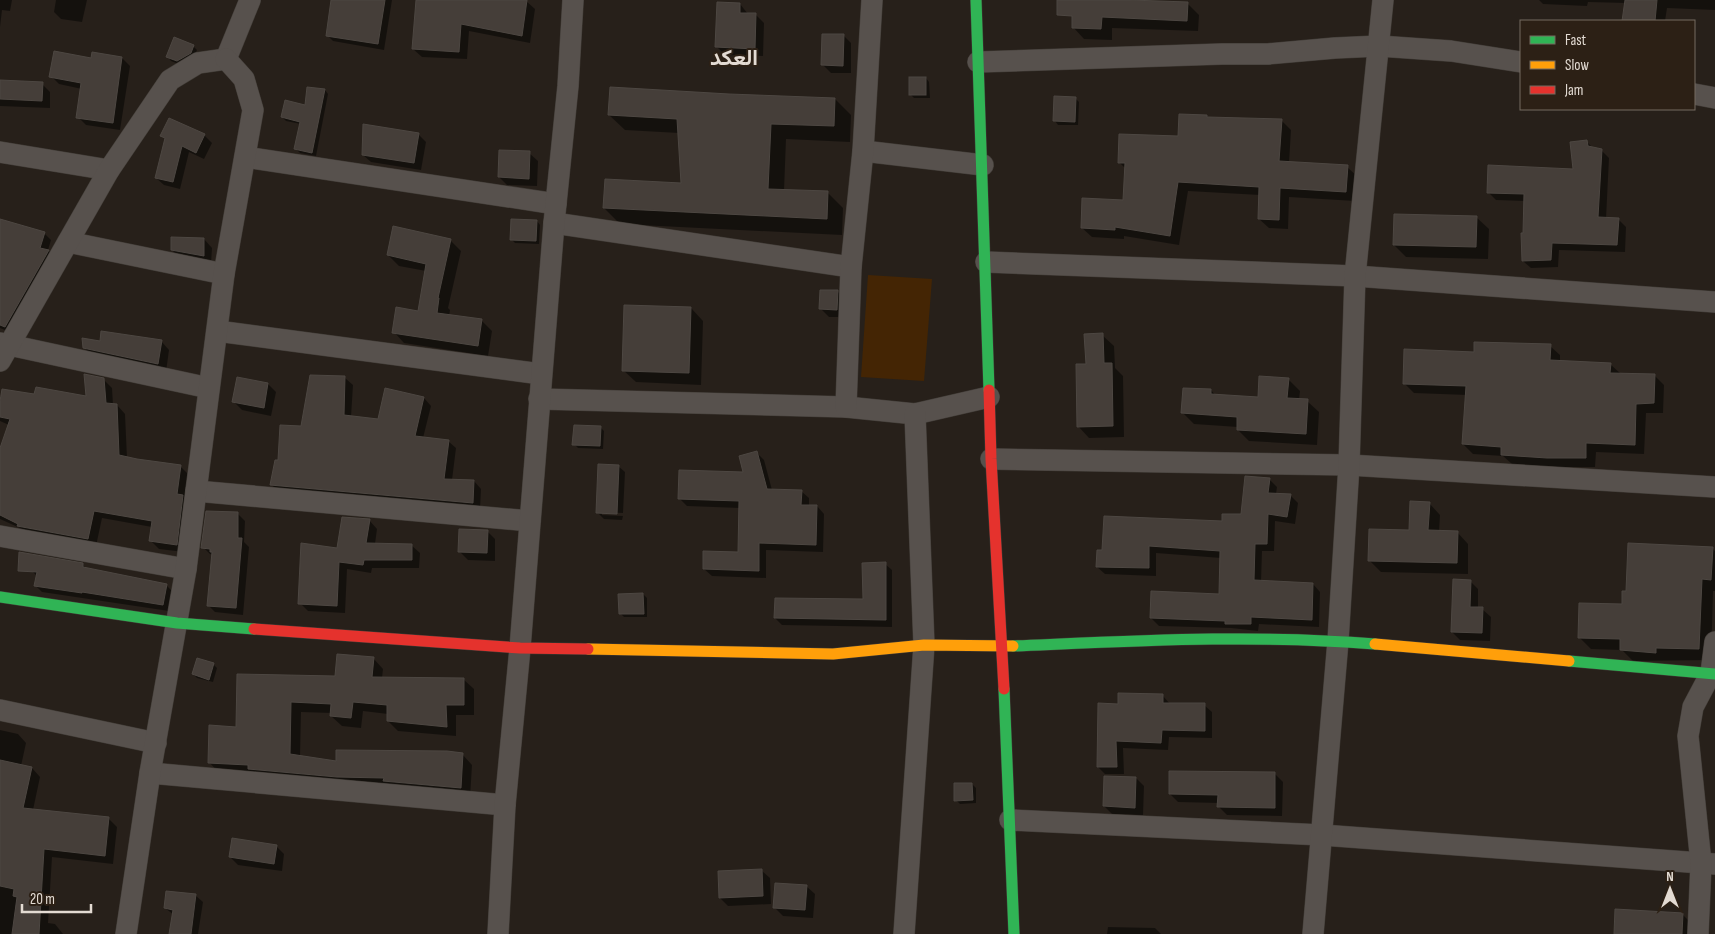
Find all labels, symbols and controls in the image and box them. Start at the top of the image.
legend [1520,20,1695,110]
text: Fast [1565,31,1587,50]
district label: العكد [710,45,758,72]
text: Slow [1565,56,1589,75]
text: Jam [1564,81,1583,100]
north arrow [1645,864,1695,914]
text: N [1666,868,1674,885]
scale bar [22,882,91,914]
text: 20 m [30,890,55,909]

